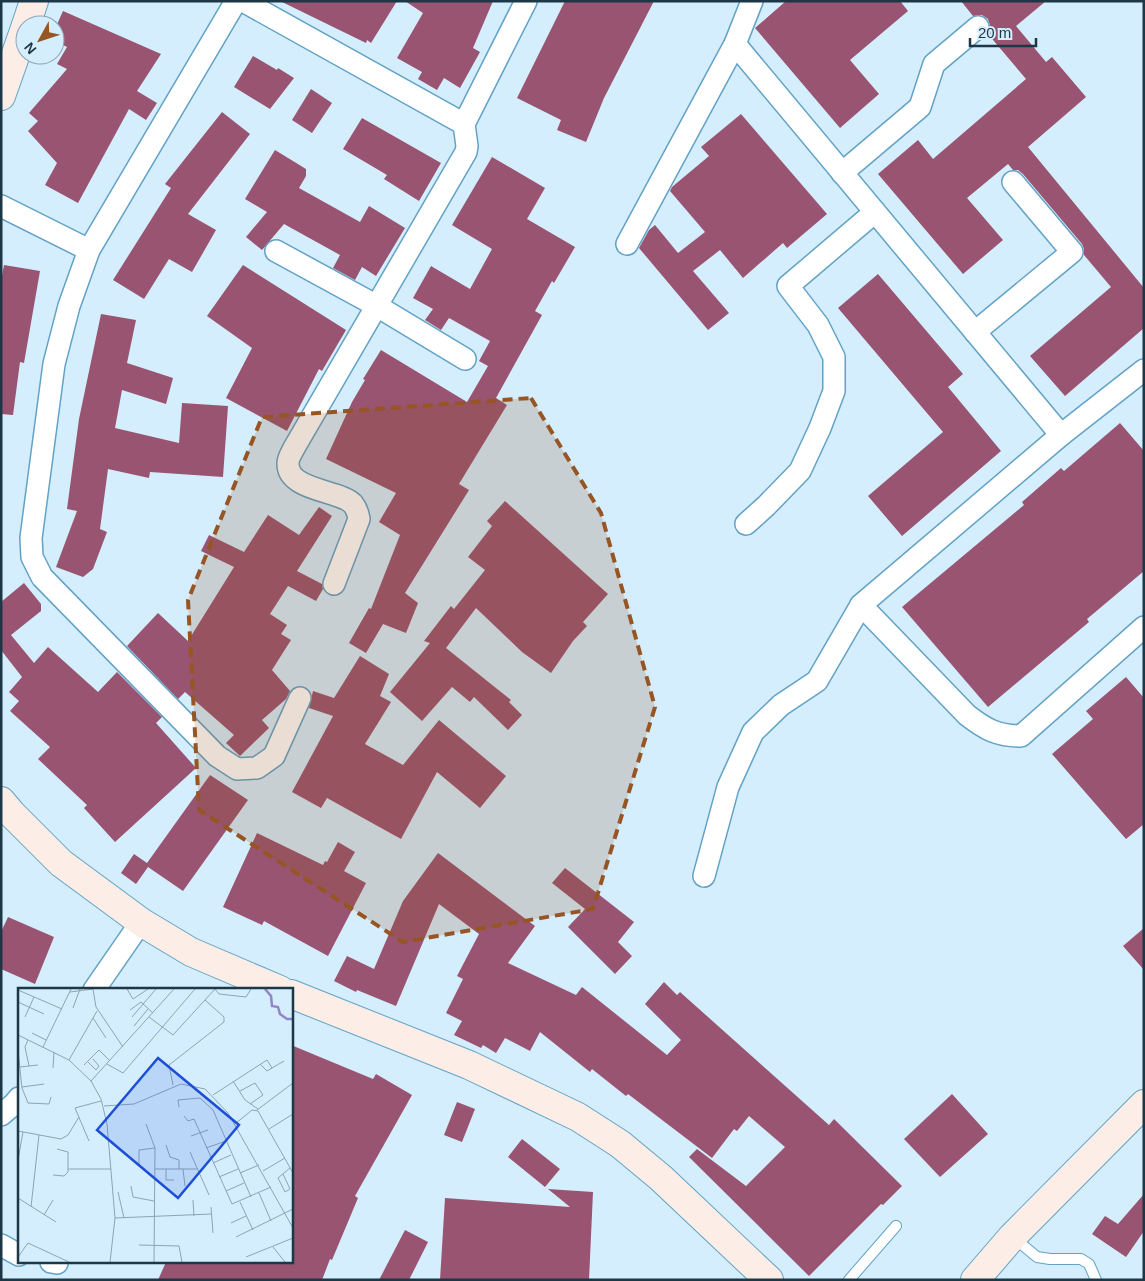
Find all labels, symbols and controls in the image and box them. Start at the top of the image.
north arrow [15,15,65,65]
scale bar [970,15,1036,47]
text: 20 m [978,24,1011,41]
text: N [21,39,39,57]
inset map [18,988,292,1264]

